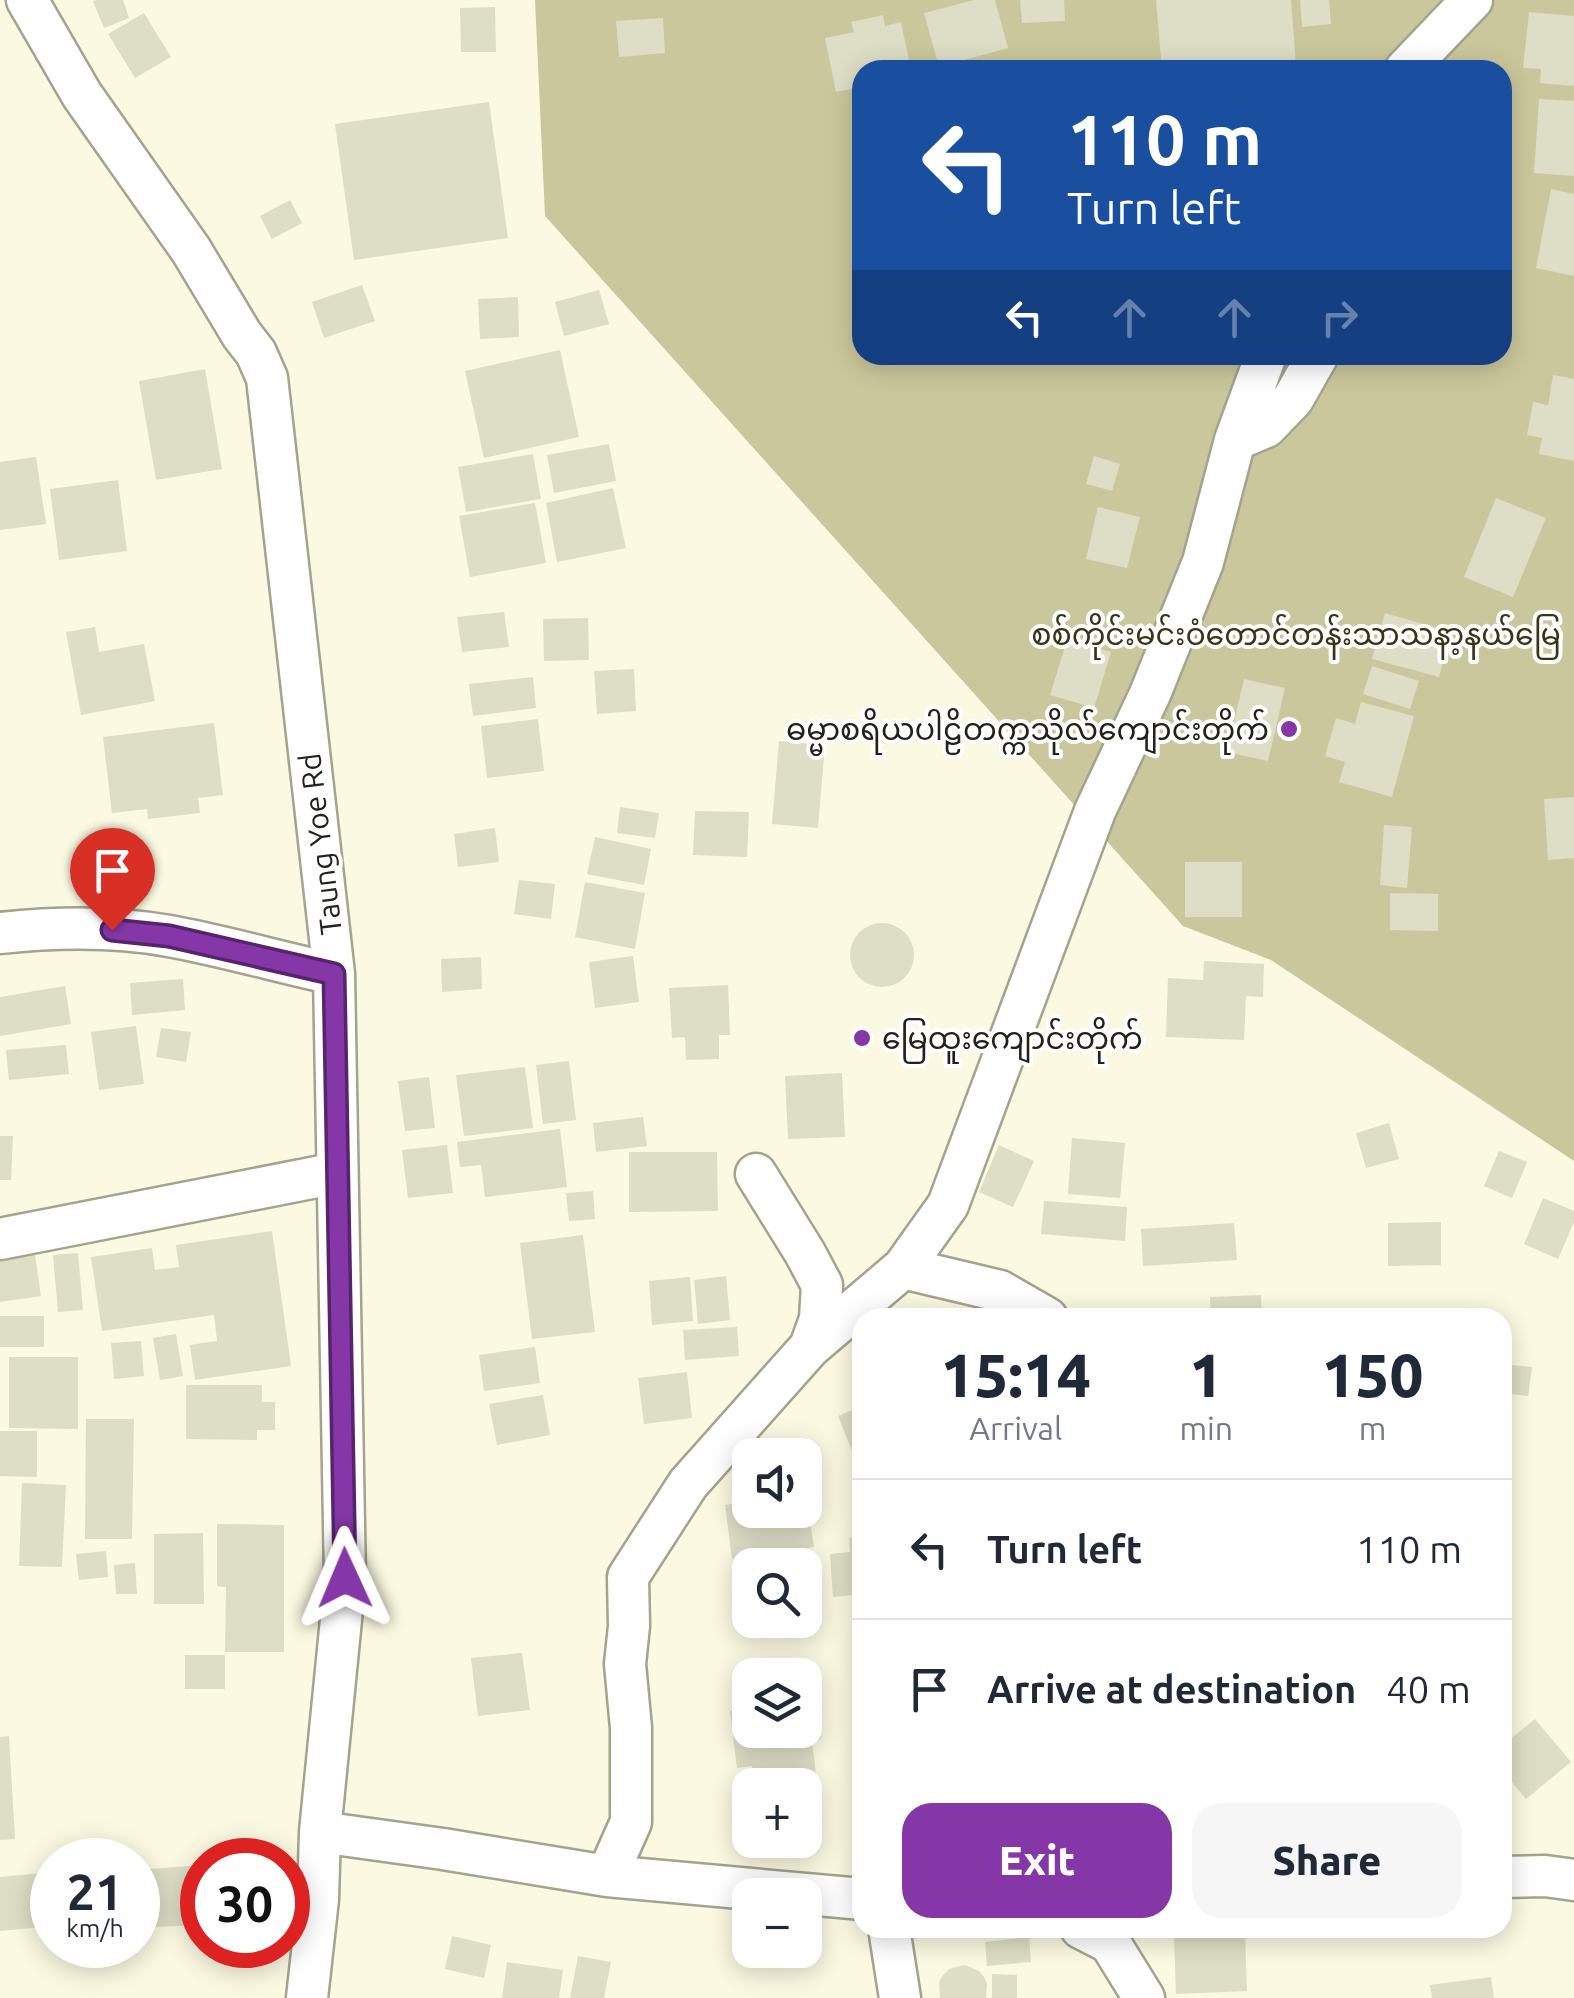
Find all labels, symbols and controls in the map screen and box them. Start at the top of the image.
icon: left [902,100,1032,230]
text: 110 m [1067,100,1262,178]
text: Turn left [1067,182,1241,233]
icon: left [997,290,1052,345]
icon: ahead [1102,290,1157,345]
icon: ahead [1207,290,1262,345]
icon: right [1312,290,1367,345]
park label: စစ်ကိုင်းမင်းဝံတောင်တန်းသာသနာ့နယ်မြေ [1031,613,1561,660]
place label: ဓမ္မာစရိယပါဠိတက္ကသိုလ်ကျောင်းတိုက် [786,708,1269,756]
marker: ဓမ္မာစရိယပါဠိတက္ကသိုလ်ကျောင်းတိုက် [1278,718,1300,740]
street label: Taung Yoe Rd [292,751,348,937]
pin [70,828,155,931]
icon: arrive [85,843,140,898]
place label: မြေထူးကျောင်းတိုက် [882,1017,1143,1064]
marker: မြေထူးကျောင်းတိုက် [851,1027,873,1049]
text: 15:14 [941,1341,1091,1408]
text: 1 [1189,1341,1223,1408]
text: 150 [1322,1341,1423,1408]
text: Arrival [969,1410,1062,1446]
text: min [1179,1410,1233,1446]
text: m [1359,1410,1386,1446]
map controls [732,1438,822,1968]
button: sound [732,1438,822,1528]
icon: left [902,1522,957,1577]
position arrow [293,1526,397,1630]
text: Turn left [987,1528,1142,1570]
text: 110 m [1356,1528,1462,1570]
button: search [732,1548,822,1638]
button: layers [732,1658,822,1748]
icon: arrive [902,1662,957,1717]
text: Arrive at destination [987,1668,1356,1710]
text: 40 m [1386,1668,1471,1710]
button: + [732,1768,822,1858]
button: Exit [902,1803,1172,1918]
button: Share [1192,1803,1462,1918]
speed limit sign: 30 [180,1838,310,1968]
text: 21 [67,1863,123,1919]
button: − [732,1878,822,1968]
text: km/h [66,1914,124,1942]

